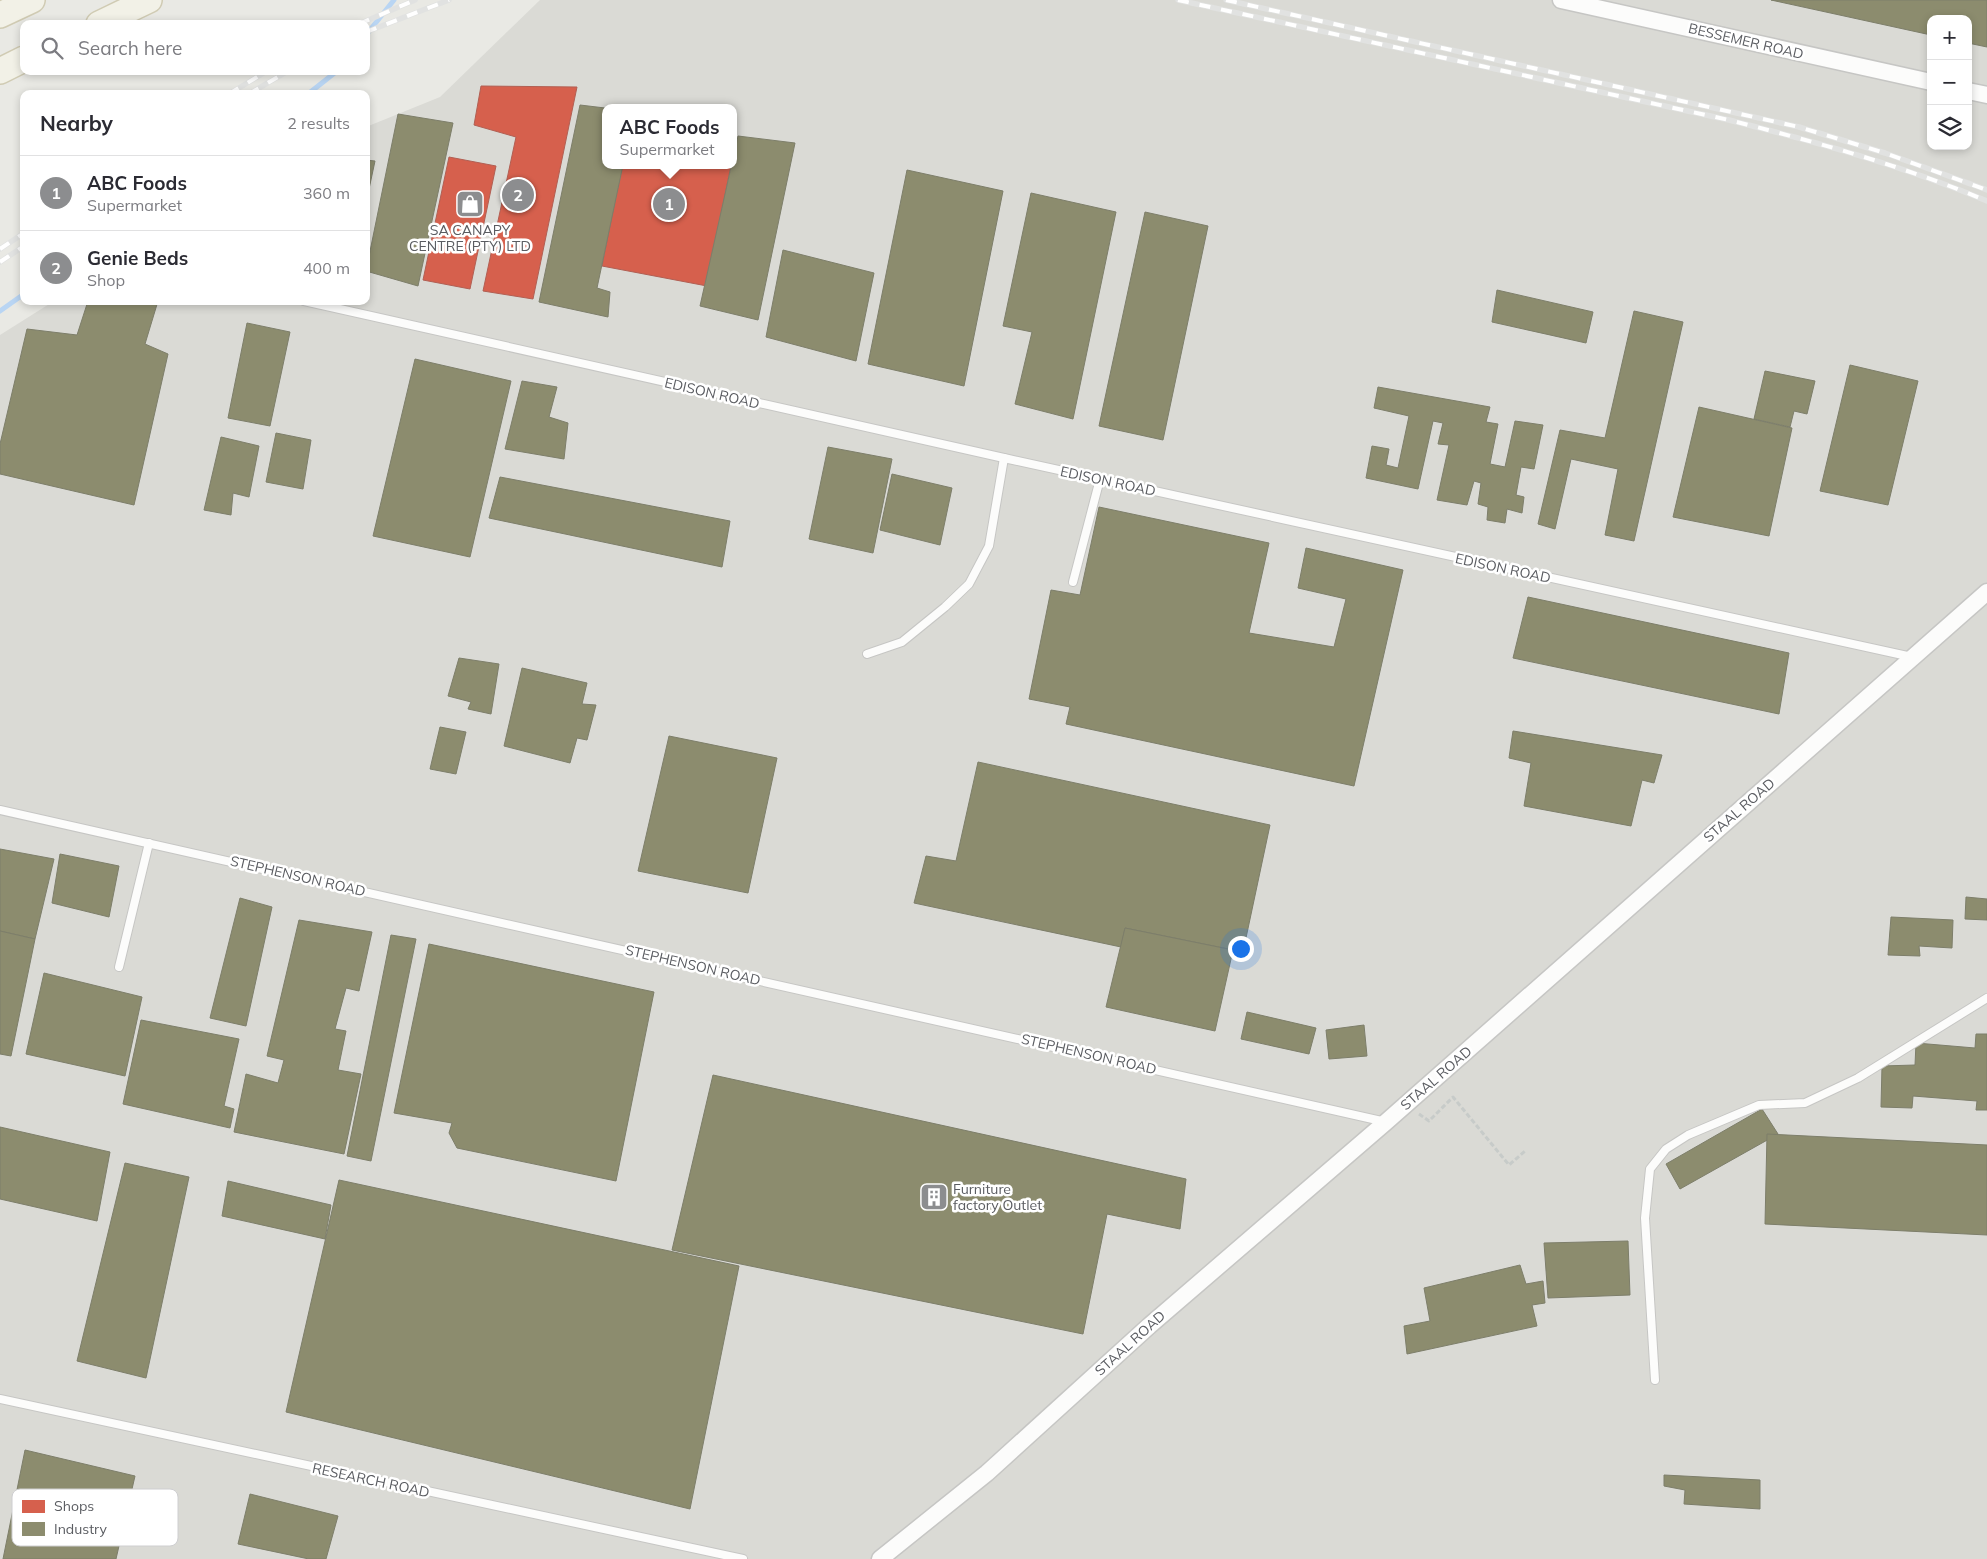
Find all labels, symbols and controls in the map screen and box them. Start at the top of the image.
map controls [1927,15,1972,150]
button: + [1927,15,1972,60]
street label: BESSEMER ROAD [1687,19,1805,63]
search box [20,20,370,75]
icon: search [38,34,66,62]
text: Search here [78,36,182,60]
button: − [1927,60,1972,105]
popup [602,104,737,169]
button: layers [1927,105,1972,150]
text: Nearby [40,110,113,136]
text: 2 results [287,113,350,133]
text: ABC Foods [620,115,719,139]
text: Supermarket [620,139,715,159]
text: ABC Foods [87,171,187,195]
pin: 2 [502,176,534,214]
text: 1 [51,183,61,203]
text: 360 m [303,183,350,203]
pin: 1 [653,185,685,223]
shop icon: SA CANAPY CENTRE (PTY) LTD [455,189,485,219]
text: Supermarket [87,195,182,215]
place label: SA CANAPY CENTRE (PTY) LTD [409,221,531,255]
text: Genie Beds [87,246,188,270]
text: 2 [51,258,61,278]
text: 400 m [303,258,350,278]
text: Shop [87,270,125,290]
street label: EDISON ROAD [663,373,761,413]
street label: EDISON ROAD [1059,462,1157,500]
street label: EDISON ROAD [1454,549,1552,587]
street label: STAAL ROAD [1700,774,1778,846]
street label: STEPHENSON ROAD [229,852,367,900]
your location [1228,936,1254,962]
street label: STEPHENSON ROAD [624,941,762,989]
street label: STEPHENSON ROAD [1020,1030,1158,1078]
street label: STAAL ROAD [1397,1042,1475,1114]
place label: Furniture factory Outlet [953,1180,1042,1214]
building icon: Furniture factory Outlet [919,1182,949,1212]
street label: STAAL ROAD [1091,1307,1169,1379]
street label: RESEARCH ROAD [311,1459,431,1501]
legend [12,1489,178,1546]
text: Shops [54,1497,94,1515]
text: Industry [54,1520,108,1538]

